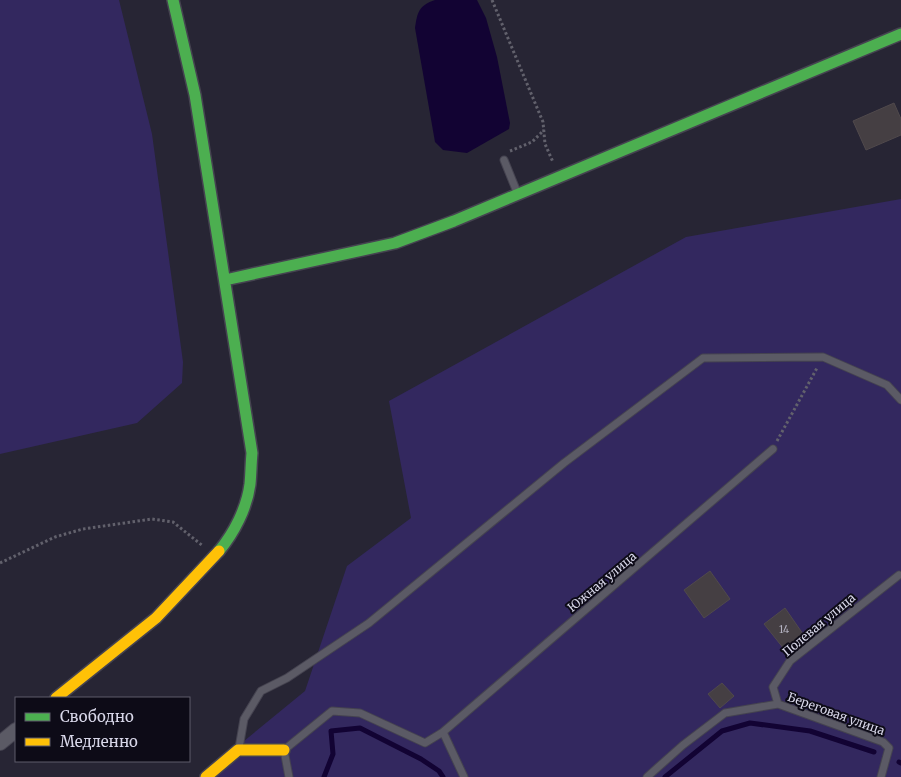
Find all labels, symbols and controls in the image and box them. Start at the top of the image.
street label: Южная улица [564,548,640,615]
street label: Полевая улица [779,590,858,659]
house number: 14 [779,623,789,636]
street label: Береговая улица [786,689,887,738]
legend [15,697,190,762]
text: Свободно [60,707,134,726]
text: Медленно [60,732,138,751]

